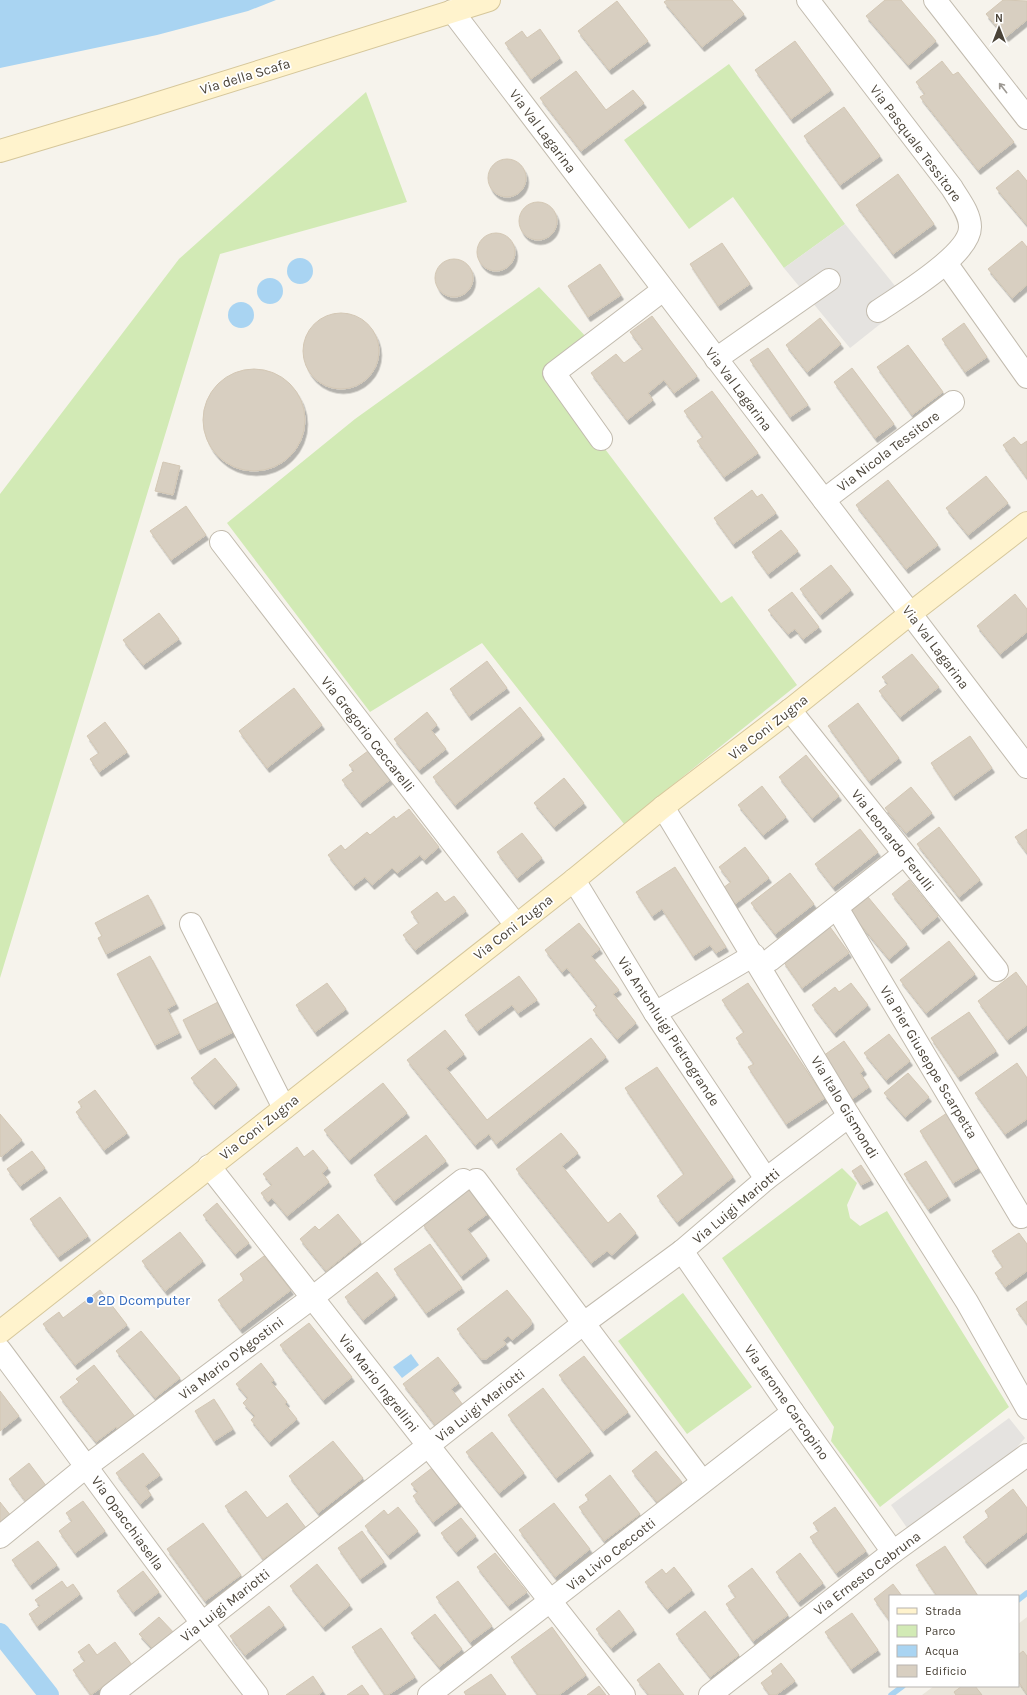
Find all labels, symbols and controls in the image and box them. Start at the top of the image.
north arrow [979,8,1019,48]
text: N [995,12,1003,25]
street label: Via della Scafa [198,55,292,98]
street label: Via Pasquale Tessitore [866,82,965,205]
one-way arrow [999,82,1007,93]
street label: Via Val Lagarina [506,86,580,177]
street label: Via Val Lagarina [702,344,776,435]
street label: Via Nicola Tessitore [834,407,943,495]
street label: Via Val Lagarina [899,602,973,693]
street label: Via Gregorio Ceccarelli [317,673,418,796]
street label: Via Coni Zugna [725,691,811,764]
street label: Via Leonardo Ferulli [848,786,938,895]
street label: Via Coni Zugna [470,891,556,964]
street label: Via Antonluigi Pietrogrande [614,953,723,1109]
street label: Via Pier Giuseppe Scarpetta [876,983,981,1142]
street label: Via Italo Gismondi [807,1053,882,1162]
street label: Via Coni Zugna [216,1091,302,1164]
street label: Via Luigi Mariotti [689,1165,783,1248]
place label: 2D Dcomputer [98,1292,191,1309]
marker: 2D Dcomputer [85,1295,95,1305]
street label: Via Mario D'Agostini [175,1313,287,1403]
street label: Via Mario Ingrellini [335,1331,422,1436]
street label: Via Jerome Carcopino [740,1341,833,1463]
street label: Via Luigi Mariotti [432,1365,528,1446]
street label: Via Opacchiasella [88,1473,168,1574]
street label: Via Livio Ceccotti [563,1514,659,1595]
street label: Via Ernesto Cabruna [810,1528,924,1619]
street label: Via Luigi Mariotti [177,1565,273,1646]
legend [889,1595,1019,1687]
text: Strada [925,1604,961,1618]
text: Parco [925,1624,955,1638]
text: Acqua [925,1644,959,1658]
text: Edificio [925,1664,966,1678]

